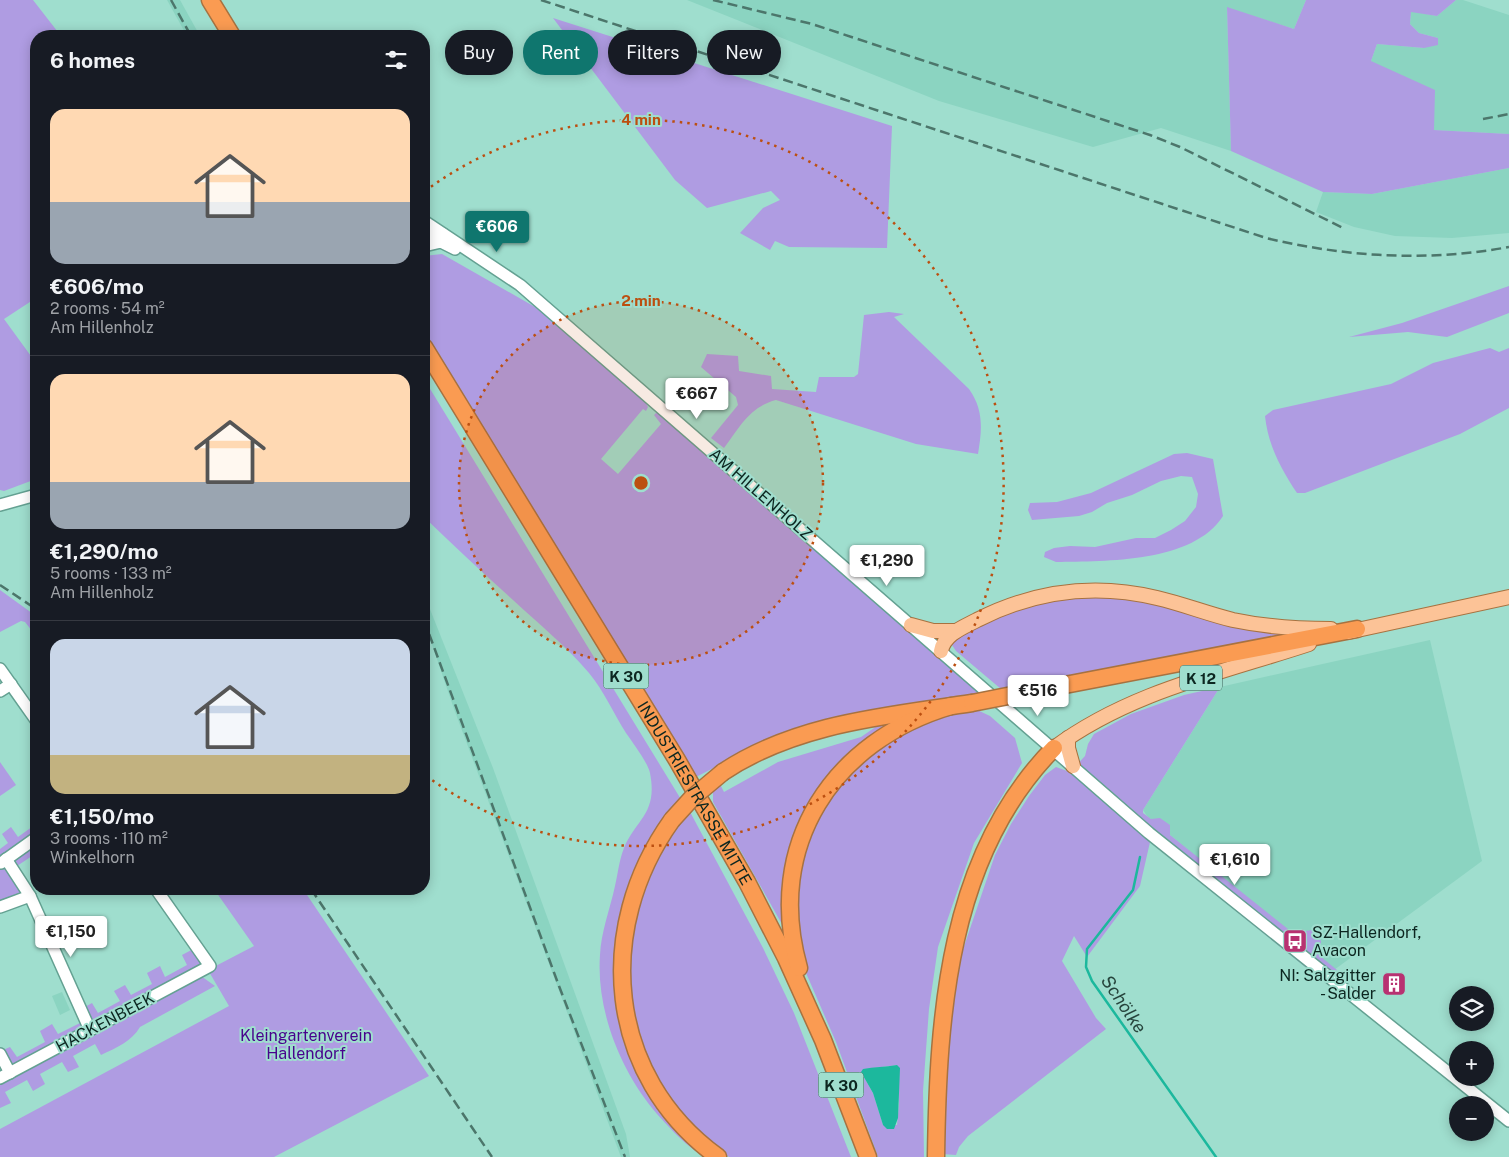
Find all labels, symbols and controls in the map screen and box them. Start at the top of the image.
chip: Buy [445,30,513,75]
chip: Rent [523,30,598,75]
chip: Filters [608,30,697,75]
chip: New [707,30,781,75]
icon: filters [382,46,410,74]
text: 6 homes [50,48,135,73]
text: 4 min [621,111,661,128]
icon: home [185,141,275,231]
pin: €606 [467,210,527,253]
text: €606 [476,217,518,236]
text: €606/mo [50,274,144,299]
text: 2 min [621,292,661,309]
text: 2 rooms · 54 m² [50,299,165,318]
text: Am Hillenholz [50,318,154,337]
pin: €667 [667,378,727,420]
text: €667 [676,384,718,403]
icon: home [185,407,275,497]
street label: AM HILLENHOLZ [706,444,816,544]
centre of rings [632,474,650,492]
text: €1,290/mo [50,539,158,564]
pin: €1,290 [846,544,928,587]
text: €1,290 [861,551,914,570]
text: 5 rooms · 133 m² [50,564,172,583]
text: Am Hillenholz [50,583,154,602]
road number: K 30 [604,664,648,688]
road number: K 12 [1180,666,1222,690]
icon: home [185,672,275,762]
pin: €516 [1008,674,1068,717]
text: €516 [1019,681,1057,700]
street label: INDUSTRIESTRASSE MITTE [634,698,756,888]
text: €1,150/mo [50,804,154,829]
text: 3 rooms · 110 m² [50,829,168,848]
pin: €1,610 [1194,844,1276,886]
text: Winkelhorn [50,848,135,867]
text: €1,610 [1210,850,1260,869]
pin: €1,150 [30,916,112,958]
text: €1,150 [46,922,96,941]
place label: SZ-Hallendorf, Avacon [1312,923,1421,960]
bus stop icon: SZ-Hallendorf, Avacon [1282,928,1308,954]
place label: NI: Salzgitter - Salder [1279,966,1376,1003]
water label: Schölke [1097,971,1151,1037]
building icon: NI: Salzgitter - Salder [1381,971,1407,997]
map controls [1449,986,1494,1141]
button: layers [1449,986,1494,1031]
street label: HACKENBEEK [52,988,158,1056]
park label: Kleingartenverein Hallendorf [240,1026,372,1063]
button: + [1449,1041,1494,1086]
road number: K 30 [818,1072,864,1098]
button: − [1449,1096,1494,1141]

